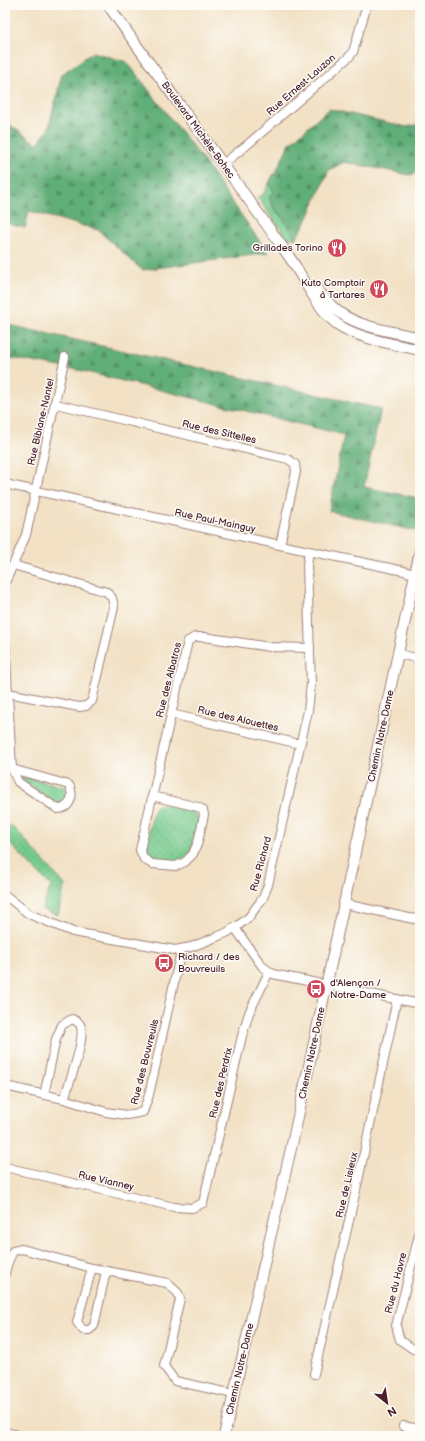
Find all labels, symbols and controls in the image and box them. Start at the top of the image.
street label: Rue Ernest-Lauzon [264,52,338,118]
street label: Boulevard Michèle-Bohec [159,79,237,181]
restaurant icon: Grillades Torino [326,237,348,259]
place label: Grillades Torino [253,242,323,254]
place label: Kuto Comptoir à Tartares [301,277,365,301]
restaurant icon: Kuto Comptoir à Tartares [368,278,390,300]
street label: Rue Bibiane-Nantel [25,377,57,467]
street label: Rue des Sittelles [181,418,257,446]
street label: Rue Paul-Mainguy [173,507,257,536]
street label: Rue des Albatros [154,641,184,719]
street label: Chemin Notre-Dame [365,689,397,783]
street label: Rue des Alouettes [196,704,280,734]
street label: Rue Richard [248,835,274,893]
place label: Richard / des Bouvreuils [178,951,240,975]
bus stop icon: Richard / des Bouvreuils [153,952,175,974]
place label: d'Alençon / Notre-Dame [330,977,386,1001]
bus stop icon: d'Alençon / Notre-Dame [305,978,327,1000]
street label: Chemin Notre-Dame [296,1006,328,1100]
street label: Rue des Bouvreuils [129,1018,161,1106]
street label: Rue des Perdrix [207,1046,235,1120]
street label: Rue de Lisieux [334,1151,360,1219]
street label: Rue Vianney [77,1169,135,1193]
street label: Rue du Havre [383,1251,409,1315]
street label: Chemin Notre-Dame [224,1322,256,1416]
north arrow [367,1383,407,1423]
text: N [385,1404,399,1419]

